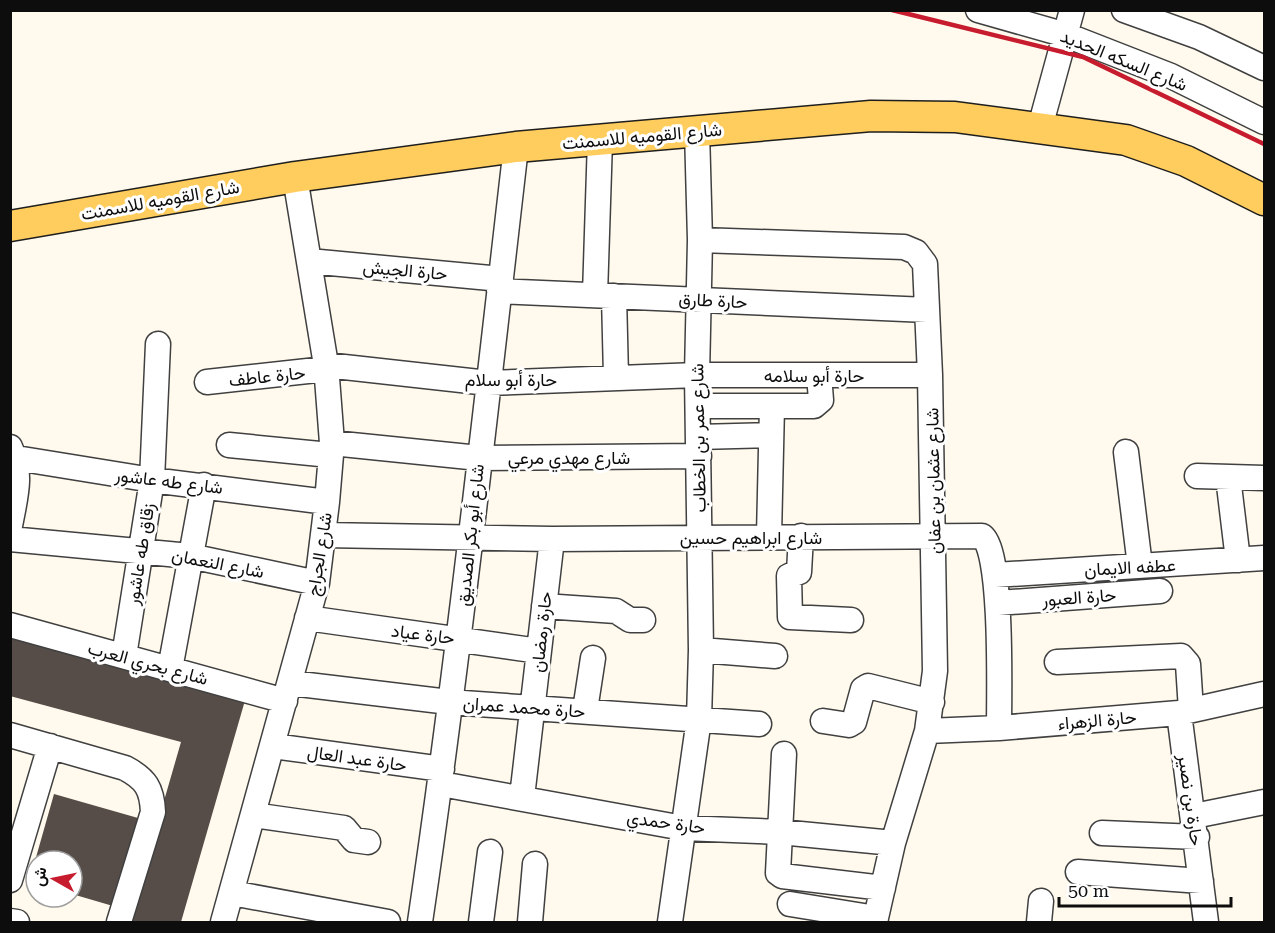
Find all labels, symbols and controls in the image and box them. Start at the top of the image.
street label: شارع السكه الحديد [1057,25,1190,97]
street label: شارع القوميه للاسمنت [561,119,723,155]
street label: شارع القوميه للاسمنت [79,176,241,226]
street label: حارة الجيش [362,256,448,285]
street label: حارة طارق [678,288,748,313]
street label: حارة عاطف [228,362,306,391]
street label: شارع عمر بن الخطاب [686,363,712,513]
street label: حارة أبو سلامه [764,365,864,387]
street label: حارة أبو سلام [465,369,557,392]
street label: شارع عثمان بن عفان [921,408,947,554]
street label: شارع مهدي مرعي [508,447,630,473]
street label: شارع أبو بكر الصديق [452,463,490,607]
street label: شارع طه عاشور [112,464,224,500]
street label: زقاق طه عاشور [121,502,159,608]
street label: شارع الجراج [302,511,338,598]
street label: شارع ابراهيم حسين [680,527,822,550]
street label: شارع النعمان [170,544,266,584]
street label: عطفه الايمان [1084,554,1176,580]
street label: حارة العبور [1040,584,1117,611]
street label: حارة رمضان [526,591,557,674]
street label: حارة عياد [390,620,456,649]
street label: شارع بحري العرب [84,637,210,694]
street label: حارة محمد عمران [462,692,586,723]
street label: حارة الزهراء [1057,706,1137,735]
street label: حارة عبد العال [306,741,408,776]
street label: حارة بن نصير [1173,752,1208,847]
street label: حارة حمدي [625,806,707,843]
north arrow [24,849,84,909]
text: ش [29,866,51,888]
scale bar [1059,870,1232,908]
text: 50 m [1068,880,1109,901]

